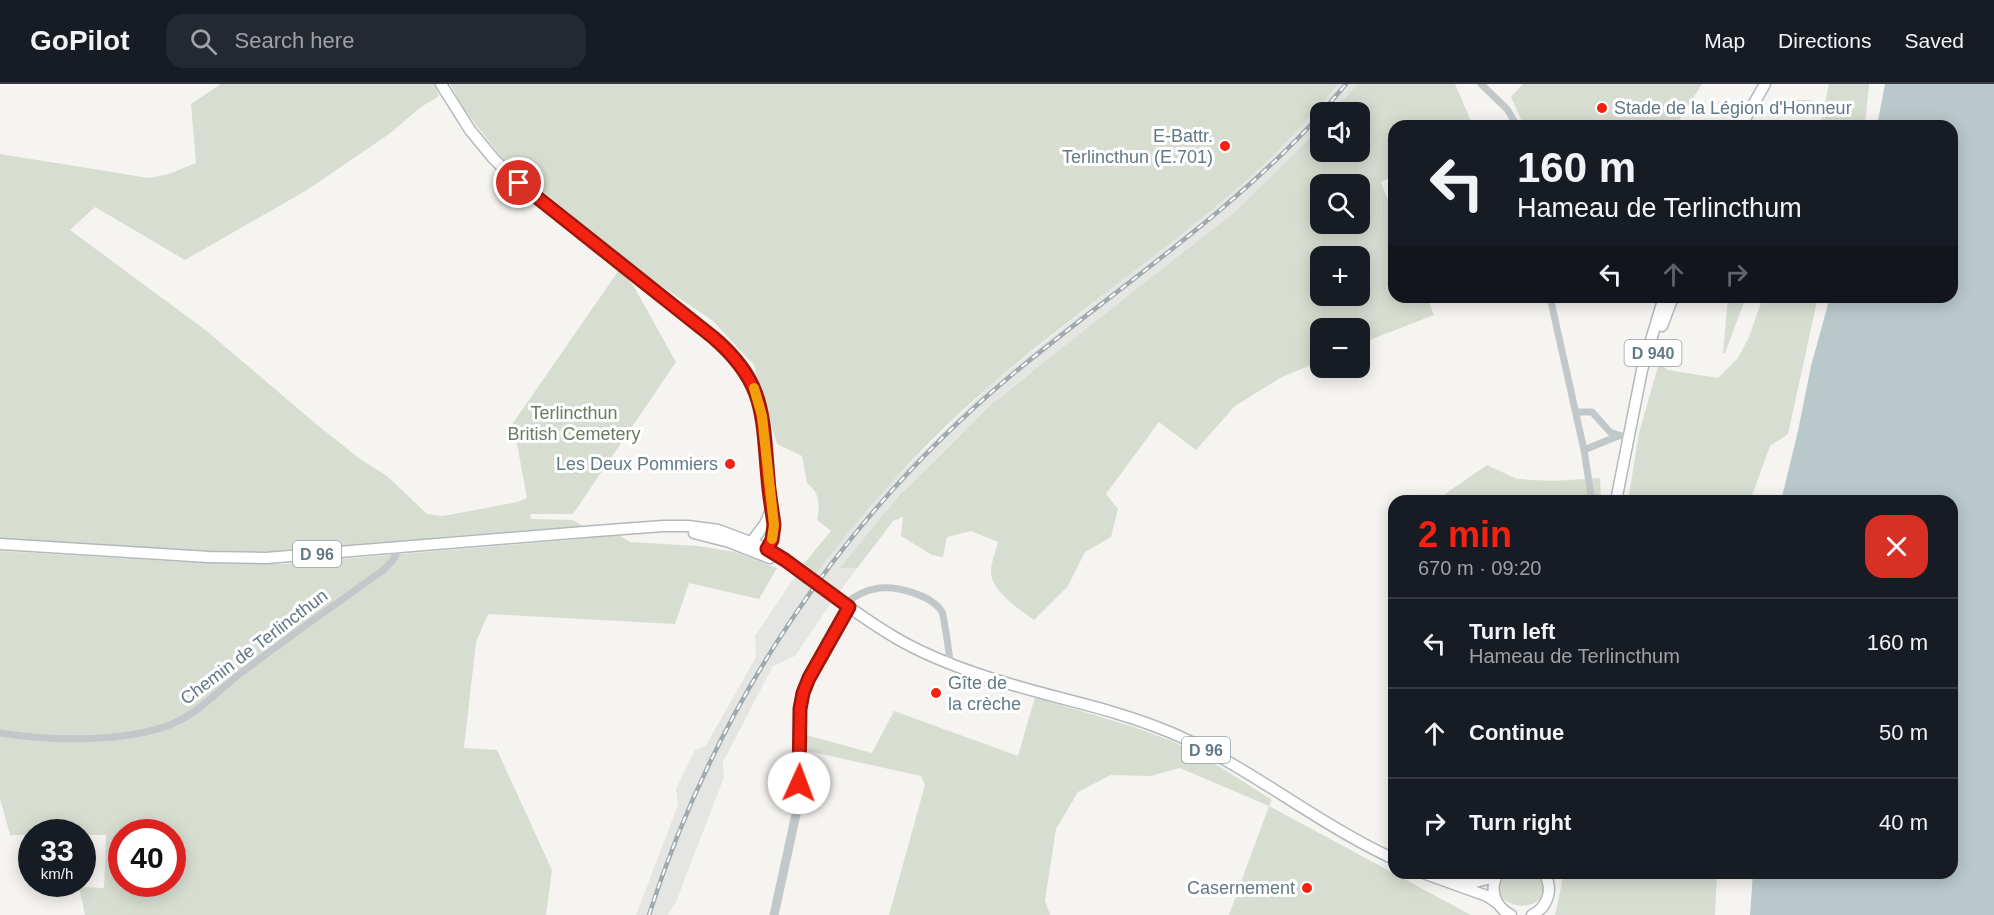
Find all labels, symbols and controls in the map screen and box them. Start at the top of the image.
search box [166,14,586,68]
text: GoPilot [30,25,130,56]
icon: search [187,25,220,58]
text: Search here [235,28,354,53]
text: Map [1704,29,1745,52]
text: Directions [1778,29,1871,52]
text: Saved [1904,29,1964,52]
place label: Stade de la Légion d'Honneur [1614,98,1852,118]
marker: Stade de la Légion d'Honneur [1595,101,1609,115]
map controls [1310,102,1370,378]
button: sound [1310,102,1370,162]
place label: E-Battr. Terlincthun (E.701) [1062,126,1213,167]
marker: E-Battr. Terlincthun (E.701) [1218,139,1232,153]
icon: left [1418,144,1496,222]
text: 160 m [1517,144,1636,191]
pin [493,157,544,208]
icon: arrive [502,166,535,199]
button: search [1310,174,1370,234]
text: Hameau de Terlincthum [1517,193,1802,223]
button: + [1310,246,1370,306]
icon: left [1594,258,1627,291]
icon: ahead [1657,258,1690,291]
icon: right [1720,258,1753,291]
button: − [1310,318,1370,378]
road number: D 940 [1624,340,1682,366]
park label: Terlincthun British Cemetery [507,403,641,444]
place label: Les Deux Pommiers [556,454,718,474]
marker: Les Deux Pommiers [723,457,737,471]
text: 2 min [1418,514,1512,555]
button: close [1865,515,1928,578]
road number: D 96 [293,541,341,567]
text: 670 m · 09:20 [1418,557,1541,579]
street label: Chemin de Terlincthun [177,585,331,709]
text: Turn left [1469,619,1555,644]
icon: left [1418,627,1451,660]
text: 160 m [1867,630,1928,655]
text: Hameau de Terlincthum [1469,645,1680,667]
place label: Gîte de la crèche [948,673,1021,714]
marker: Gîte de la crèche [929,686,943,700]
icon: ahead [1418,717,1451,750]
text: Continue [1469,720,1564,745]
text: 50 m [1879,720,1928,745]
road number: D 96 [1182,737,1230,763]
position arrow [767,751,831,815]
icon: right [1418,807,1451,840]
text: Turn right [1469,810,1571,835]
text: 40 m [1879,810,1928,835]
speed limit sign: 40 [108,819,186,897]
text: 33 [40,834,74,867]
text: km/h [41,865,73,882]
place label: Casernement [1187,878,1295,898]
marker: Casernement [1300,881,1314,895]

